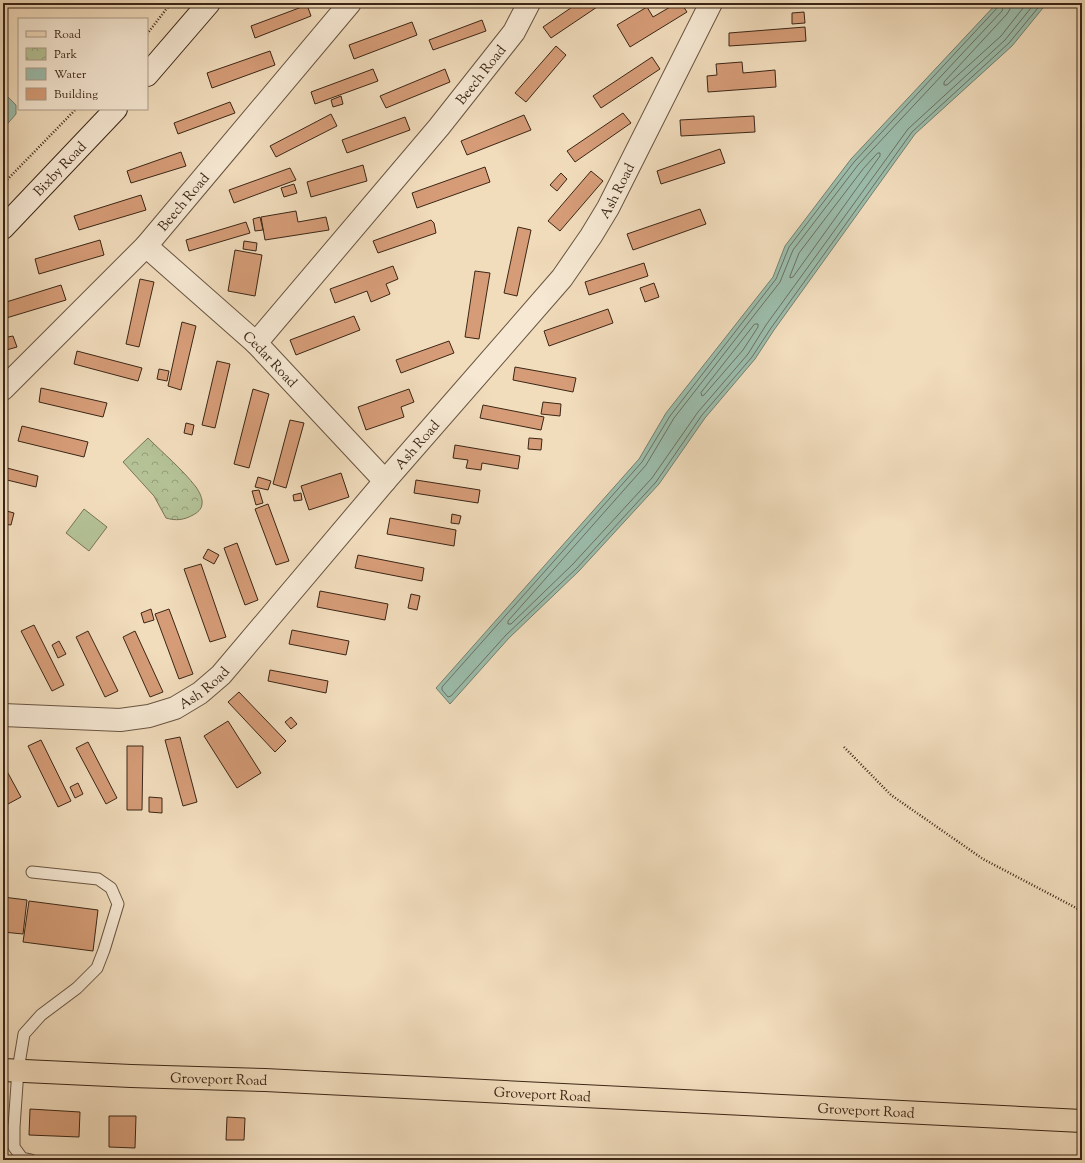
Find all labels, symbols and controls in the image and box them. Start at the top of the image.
legend [18,18,148,110]
text: Road [54,26,81,44]
street label: Beech Road [452,42,512,110]
text: Park [54,46,77,64]
text: Water [54,66,87,84]
text: Building [54,86,98,104]
street label: Bixby Road [30,138,92,202]
street label: Ash Road [596,160,641,223]
street label: Beech Road [154,169,215,237]
street label: Cedar Road [237,328,301,393]
street label: Ash Road [391,417,446,475]
street label: Ash Road [176,663,236,715]
street label: Groveport Road [170,1069,268,1092]
street label: Groveport Road [493,1083,592,1108]
street label: Groveport Road [817,1100,915,1125]

